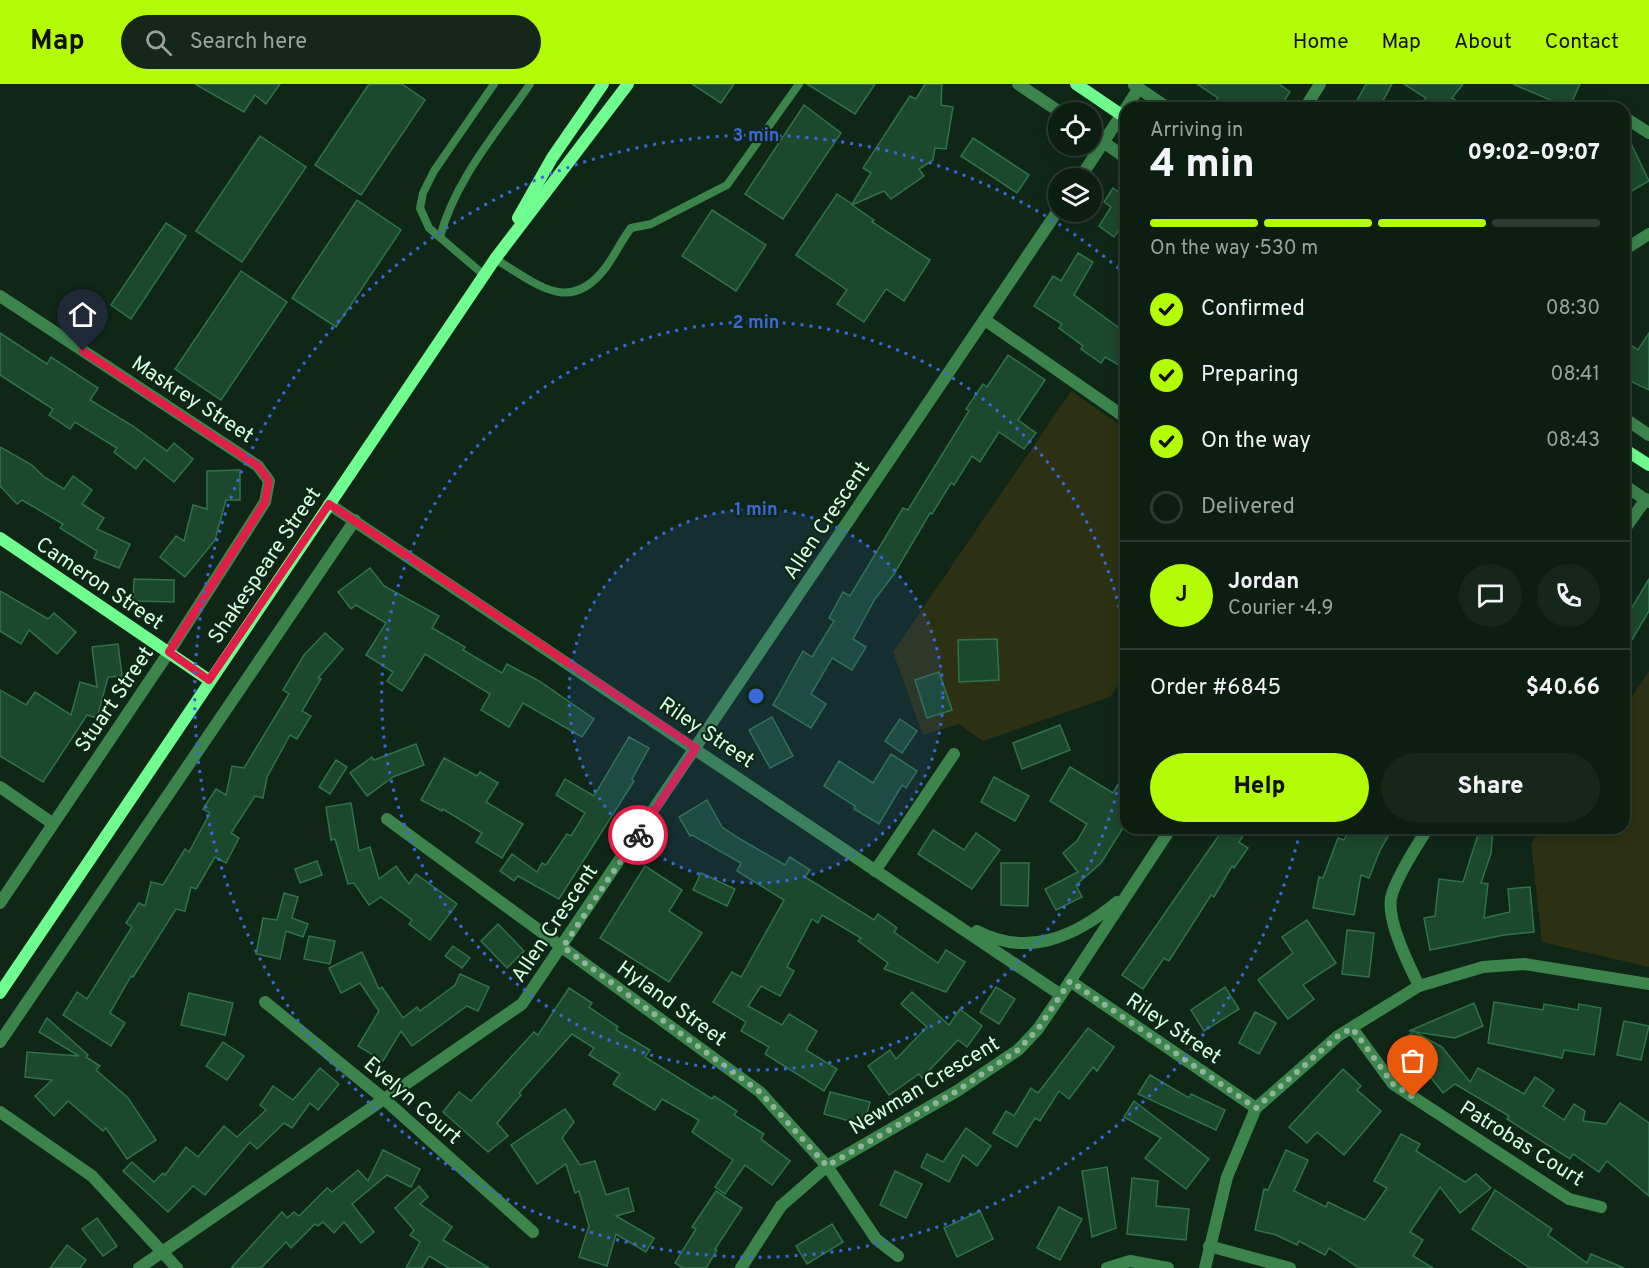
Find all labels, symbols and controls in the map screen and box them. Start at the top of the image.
search box [121,15,541,69]
text: Map [30,24,85,60]
icon: search [142,26,175,59]
text: Search here [190,29,307,56]
text: Home [1293,29,1349,56]
text: Map [1382,29,1421,56]
text: About [1454,29,1512,56]
text: Contact [1545,29,1619,56]
map controls [1048,102,1102,222]
button: locate [1048,102,1102,156]
text: Arriving in [1150,118,1243,144]
text: 3 min [733,125,779,148]
text: 09:02–09:07 [1467,140,1600,167]
text: 4 min [1150,142,1255,191]
button: layers [1048,168,1102,222]
text: On the way · 530 m [1150,236,1318,262]
pin [57,289,108,351]
icon: check [1150,293,1183,326]
text: Confirmed [1201,296,1305,323]
text: 08:30 [1546,296,1600,322]
icon: home [66,298,99,331]
text: 2 min [732,312,780,335]
street label: Maskrey Street [126,351,259,450]
icon: check [1150,359,1183,392]
text: Preparing [1201,362,1299,389]
text: 08:41 [1551,362,1600,388]
icon: check [1150,425,1183,458]
text: On the way [1201,428,1311,455]
text: 08:43 [1546,428,1600,454]
street label: Allen Crescent [778,456,877,585]
street label: Shakespeare Street [203,482,328,649]
text: Delivered [1201,494,1295,521]
text: 1 min [734,499,778,522]
street label: Cameron Street [30,532,168,637]
button: chat [1459,564,1522,627]
button: phone [1537,564,1600,627]
text: Jordan [1228,569,1299,596]
text: J [1175,582,1188,609]
text: Courier · 4.9 [1228,596,1333,622]
street label: Stuart Street [70,642,161,758]
text: Order #6845 [1150,675,1281,702]
text: $40.66 [1526,675,1600,702]
centre of rings [746,686,766,706]
street label: Riley Street [653,691,759,775]
button: Help [1150,753,1369,822]
button: Share [1381,753,1600,822]
courier [608,805,668,865]
icon: bike [622,819,655,852]
street label: Allen Crescent [506,859,605,988]
street label: Hyland Street [611,955,731,1053]
street label: Riley Street [1120,987,1226,1071]
street label: Newman Crescent [845,1031,1005,1142]
pin [1387,1035,1438,1097]
icon: bag [1396,1044,1429,1077]
street label: Evelyn Court [358,1051,466,1151]
street label: Patrobas Court [1454,1095,1588,1193]

